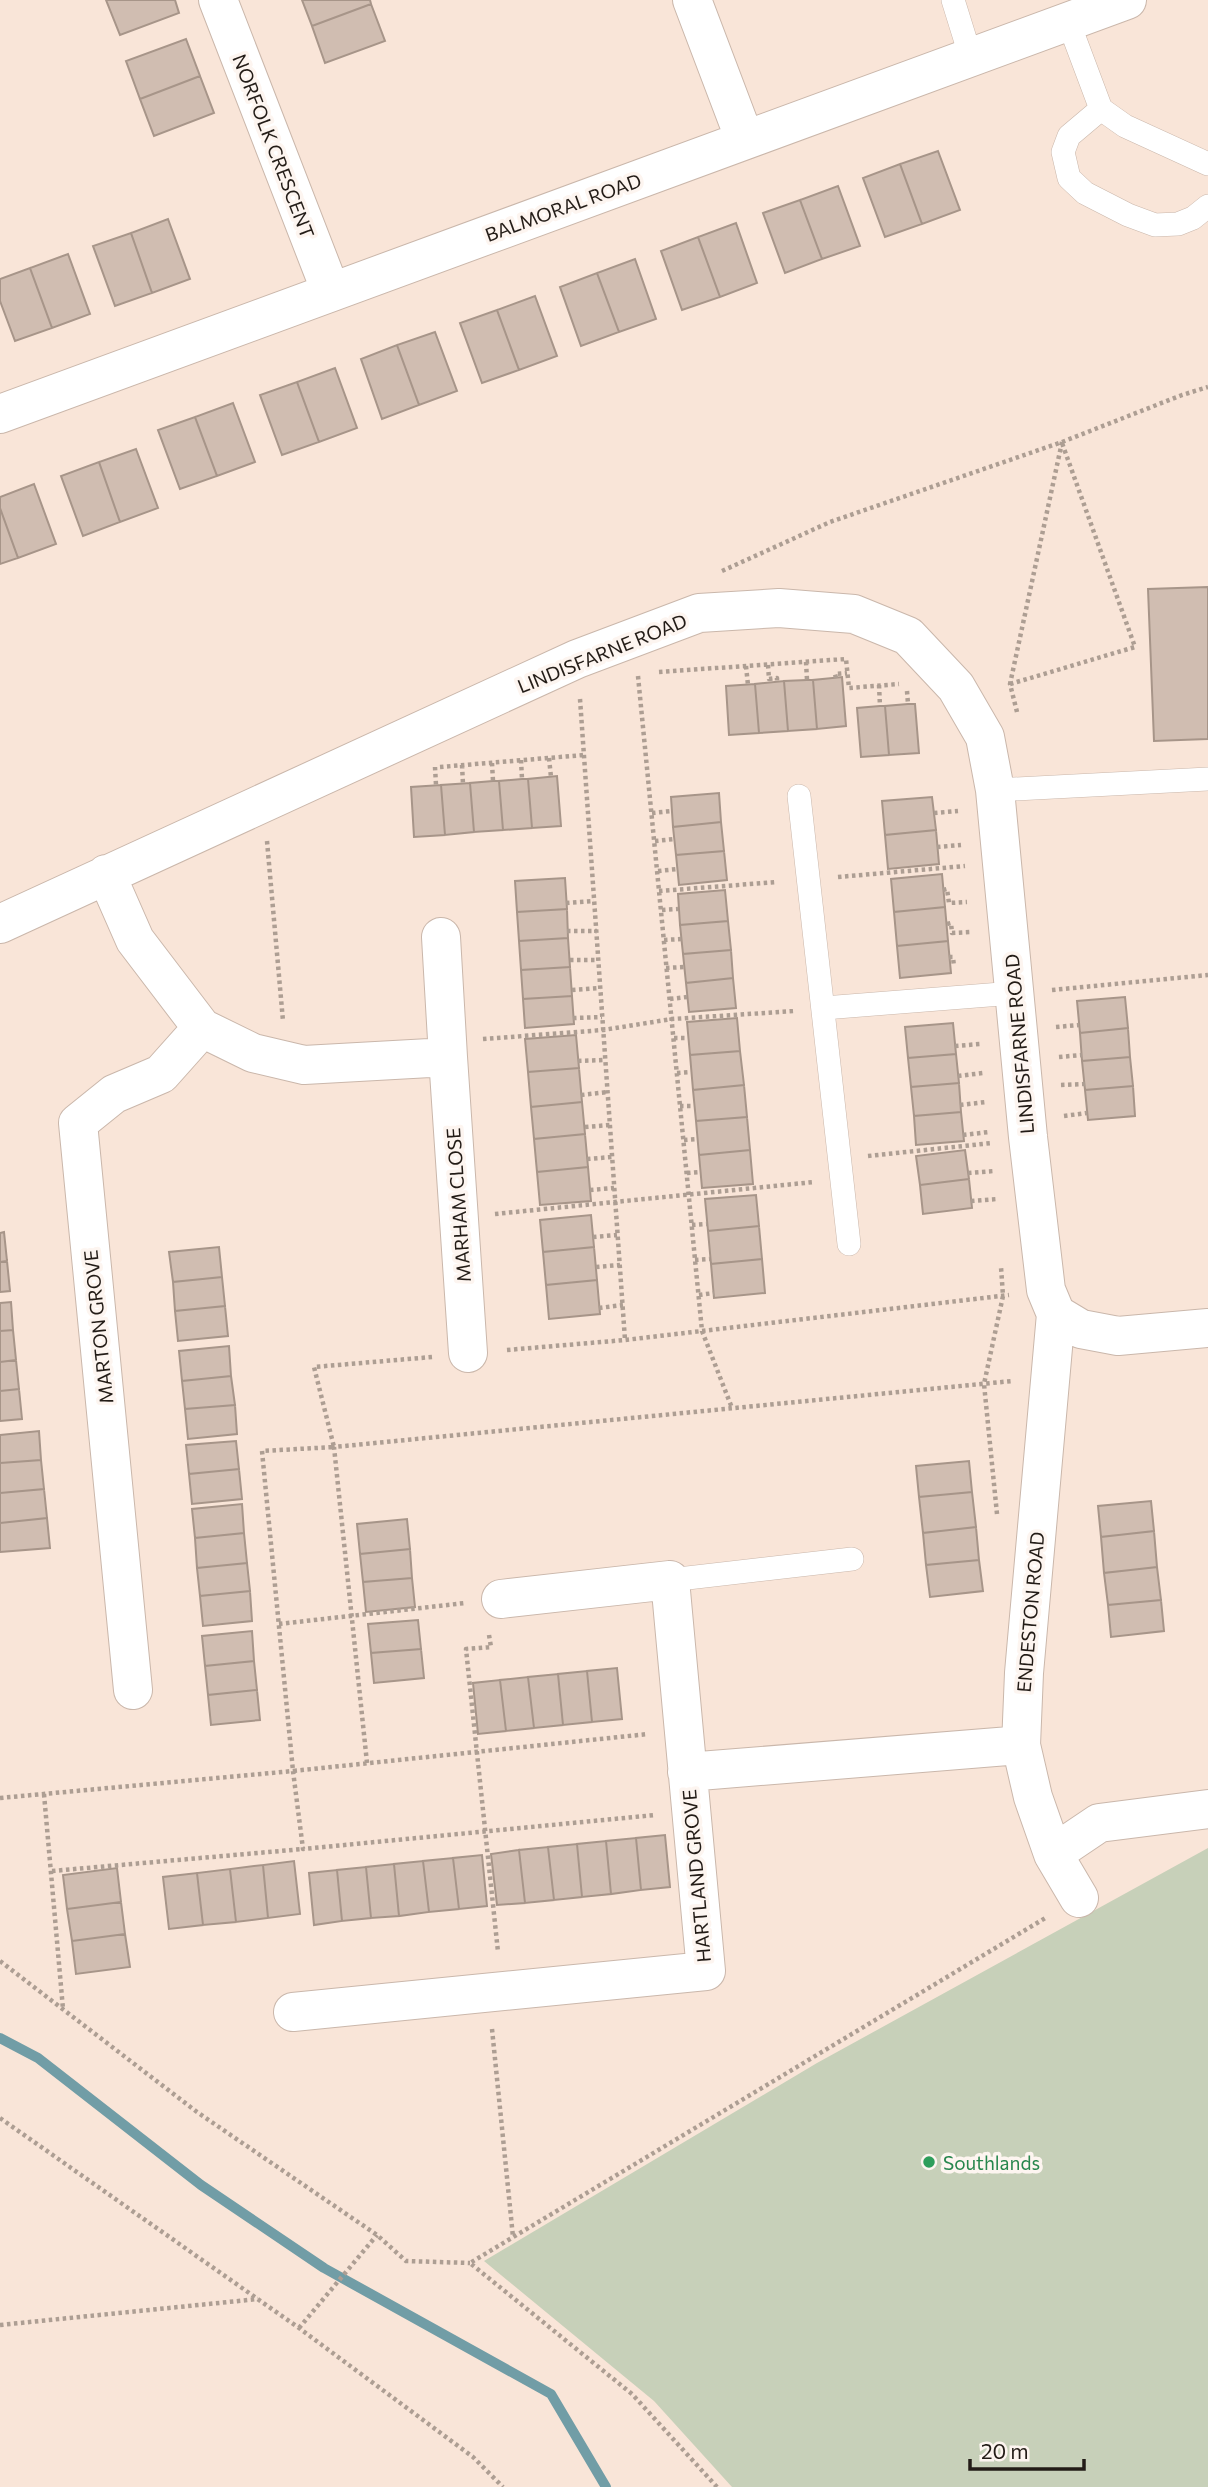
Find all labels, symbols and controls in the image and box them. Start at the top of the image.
street label: NORFOLK CRESCENT [228,51,320,241]
street label: BALMORAL ROAD [482,168,644,246]
street label: LINDISFARNE ROAD [514,608,690,698]
street label: LINDISFARNE ROAD [1000,953,1038,1135]
street label: MARHAM CLOSE [441,1127,475,1283]
street label: MARTON GROVE [78,1249,118,1405]
street label: ENDESTON ROAD [1012,1531,1048,1693]
street label: HARTLAND GROVE [677,1789,715,1963]
place label: Southlands [943,2151,1040,2174]
marker: Southlands [921,2154,937,2170]
scale bar [970,2428,1084,2472]
text: 20 m [981,2438,1029,2463]

